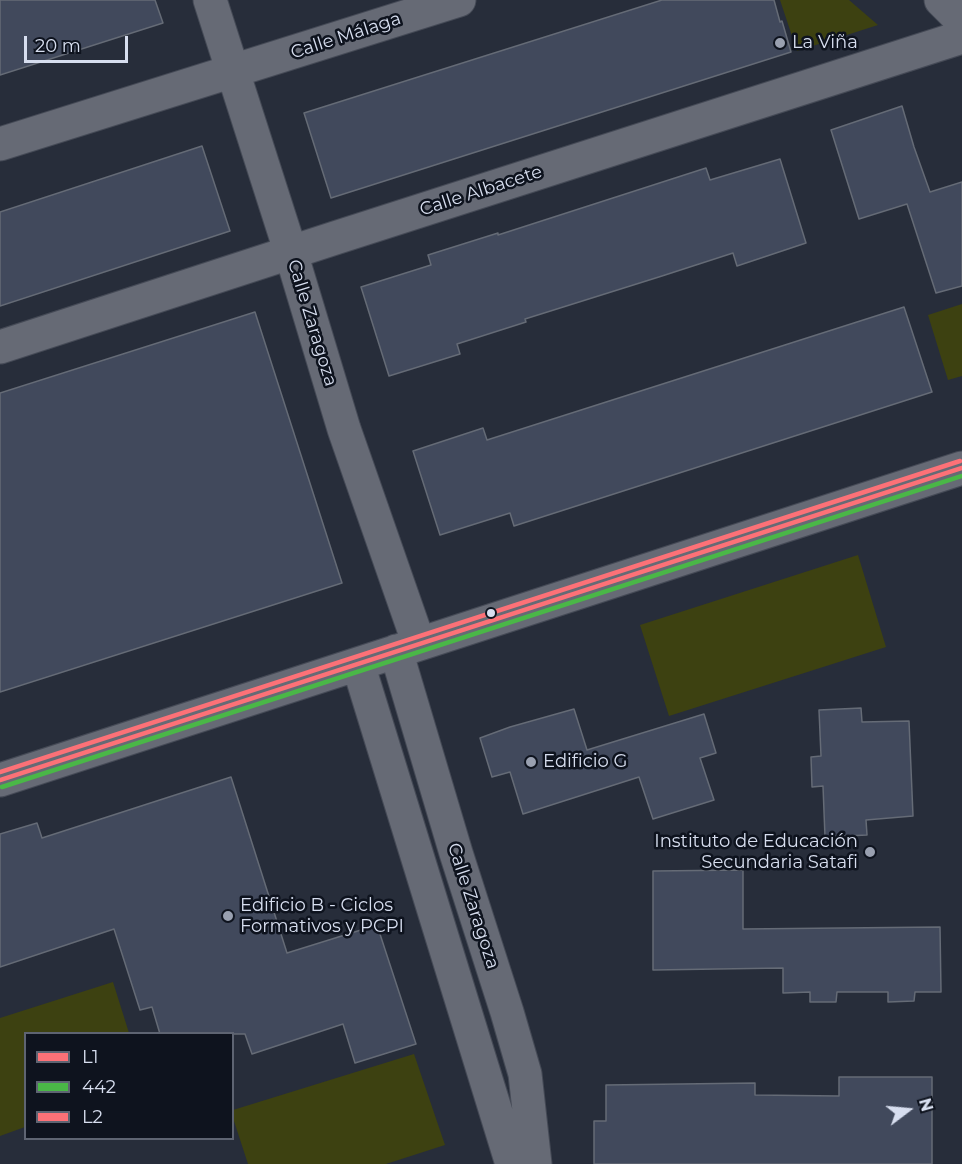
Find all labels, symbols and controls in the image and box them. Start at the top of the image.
street label: Calle Málaga [288,8,404,64]
scale bar [27,24,130,62]
place label: La Viña [792,32,858,54]
text: 20 m [35,35,81,57]
marker: La Viña [773,36,787,50]
street label: Calle Albacete [417,161,545,221]
street label: Calle Zaragoza [282,257,342,389]
unlabelled marker [485,607,497,619]
place label: Edificio G [543,751,628,773]
marker: Edificio G [524,755,538,769]
place label: Instituto de Educación Secundaria Satafi [654,831,858,874]
street label: Calle Zaragoza [442,840,504,972]
marker: Instituto de Educación Secundaria Satafi [863,845,877,859]
place label: Edificio B - Ciclos Formativos y PCPI [240,895,404,938]
marker: Edificio B - Ciclos Formativos y PCPI [221,909,235,923]
legend [24,1032,234,1140]
text: L1 [82,1046,98,1068]
text: 442 [82,1076,116,1098]
north arrow [878,1080,938,1140]
text: N [915,1096,937,1114]
text: L2 [82,1106,103,1128]

